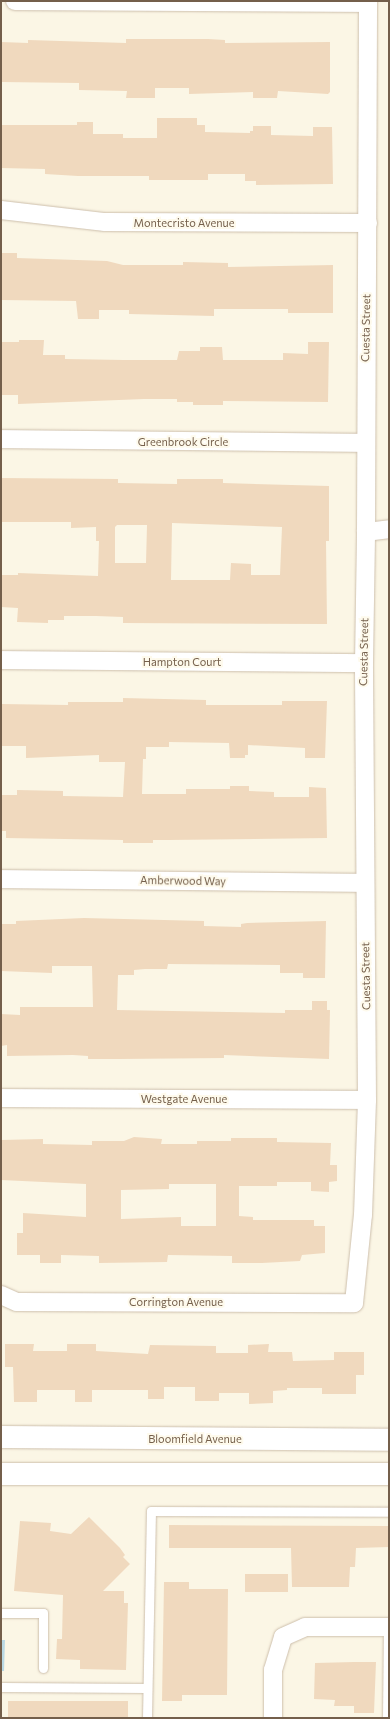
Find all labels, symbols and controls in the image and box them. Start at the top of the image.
street label: Montecristo Avenue [133,216,235,230]
street label: Cuesta Street [359,294,373,362]
street label: Greenbrook Circle [138,435,228,449]
street label: Cuesta Street [357,618,371,686]
street label: Hampton Court [143,655,221,669]
street label: Amberwood Way [140,874,226,888]
street label: Cuesta Street [359,942,373,1010]
street label: Westgate Avenue [141,1092,227,1106]
street label: Corrington Avenue [129,1295,223,1309]
street label: Bloomfield Avenue [148,1432,242,1446]

